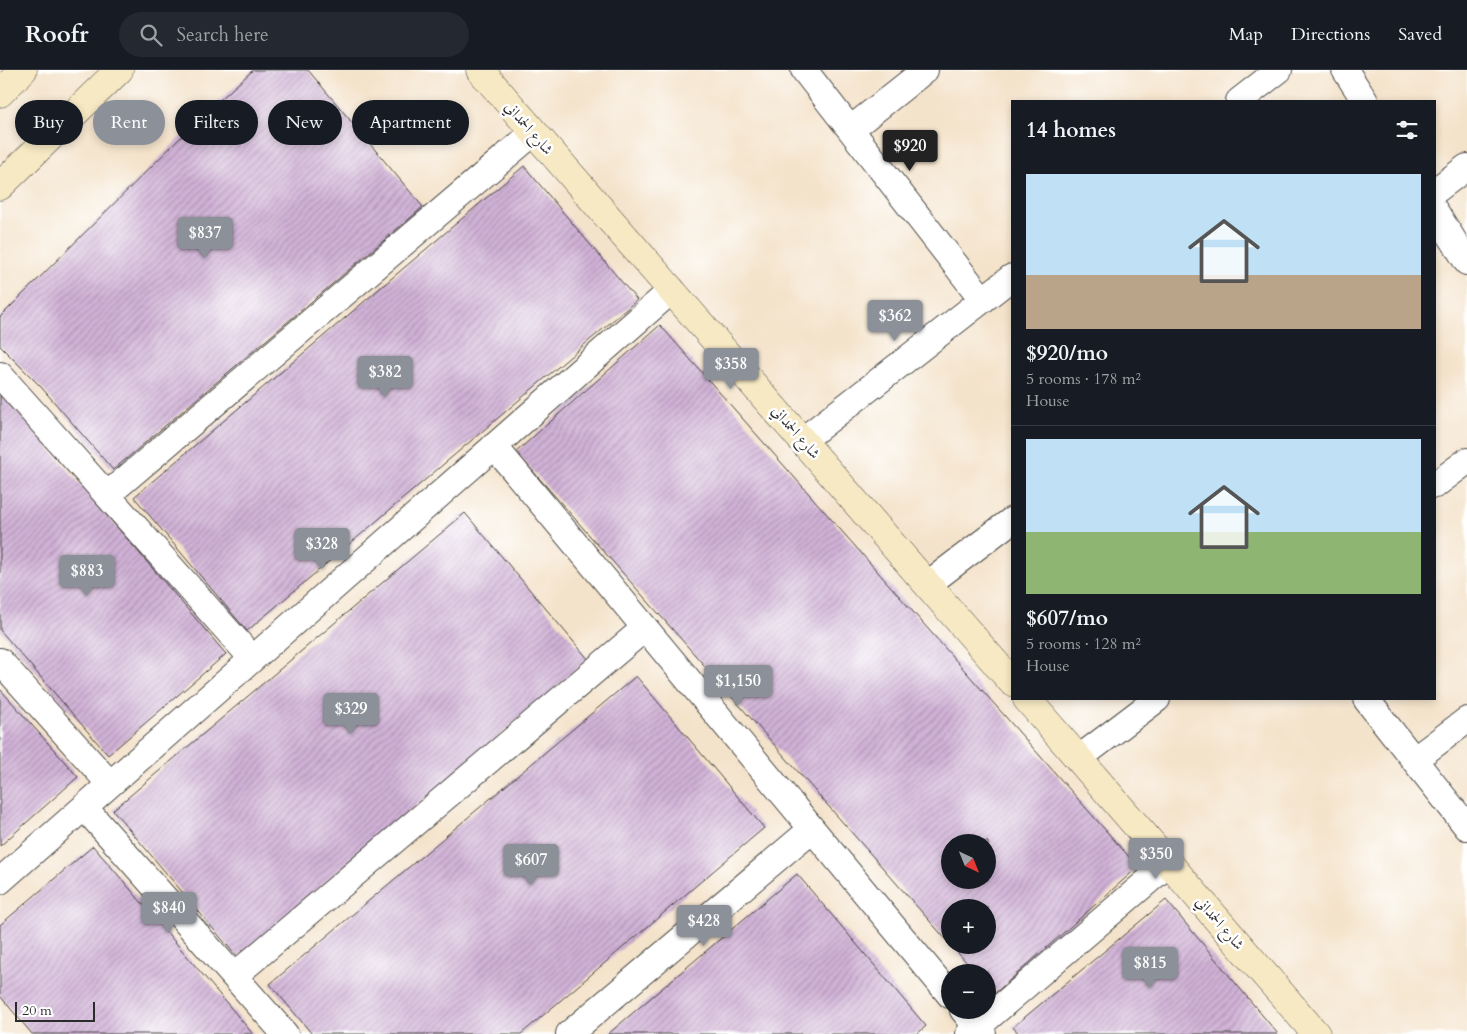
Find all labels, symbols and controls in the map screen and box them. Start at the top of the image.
search box [119,12,469,57]
text: Roofr [25,18,89,51]
icon: search [137,21,165,49]
text: Search here [177,22,269,48]
text: Map [1229,22,1263,47]
text: Directions [1291,22,1370,47]
text: Saved [1398,22,1442,47]
street label: شارع الحمداني [498,97,558,161]
chip: Buy [15,100,83,145]
chip: Rent [93,100,165,145]
chip: Filters [175,100,258,145]
chip: New [268,100,342,145]
chip: Apartment [352,100,469,145]
text: 14 homes [1026,116,1116,145]
icon: filters [1393,116,1421,144]
pin: $920 [880,129,940,172]
text: $920 [894,135,926,157]
icon: home [1179,206,1269,296]
pin: $837 [175,216,235,259]
text: $837 [189,222,221,244]
pin: $362 [865,300,925,342]
text: $362 [879,305,911,327]
text: $920/mo [1026,339,1108,368]
pin: $358 [701,348,761,390]
text: $358 [715,353,747,375]
pin: $382 [355,356,415,398]
text: $382 [369,361,401,383]
text: 5 rooms · 178 m² [1026,368,1141,390]
text: House [1026,390,1069,412]
street label: شارع الحمداني [765,401,825,465]
icon: home [1179,472,1269,562]
pin: $328 [292,528,352,570]
text: $328 [306,533,338,555]
pin: $883 [57,554,117,597]
text: $883 [71,560,103,582]
text: $607/mo [1026,604,1108,633]
text: 5 rooms · 128 m² [1026,633,1141,655]
text: House [1026,655,1069,677]
pin: $1,150 [697,664,779,707]
text: $1,150 [715,670,761,692]
pin: $329 [321,692,381,735]
text: $329 [335,698,367,720]
north arrow [941,834,996,889]
map controls [941,834,996,1019]
pin: $350 [1126,838,1186,880]
text: $350 [1140,843,1172,865]
pin: $607 [501,844,561,886]
text: $607 [515,849,547,871]
pin: $840 [139,892,199,934]
street label: شارع الحمداني [1189,892,1249,956]
text: $840 [153,897,185,919]
button: + [941,899,996,954]
pin: $428 [674,904,734,947]
text: $428 [688,910,720,932]
pin: $815 [1120,946,1180,989]
text: $815 [1134,952,1166,974]
button: − [941,964,996,1019]
scale bar [15,999,95,1022]
text: 20 m [22,1001,52,1020]

